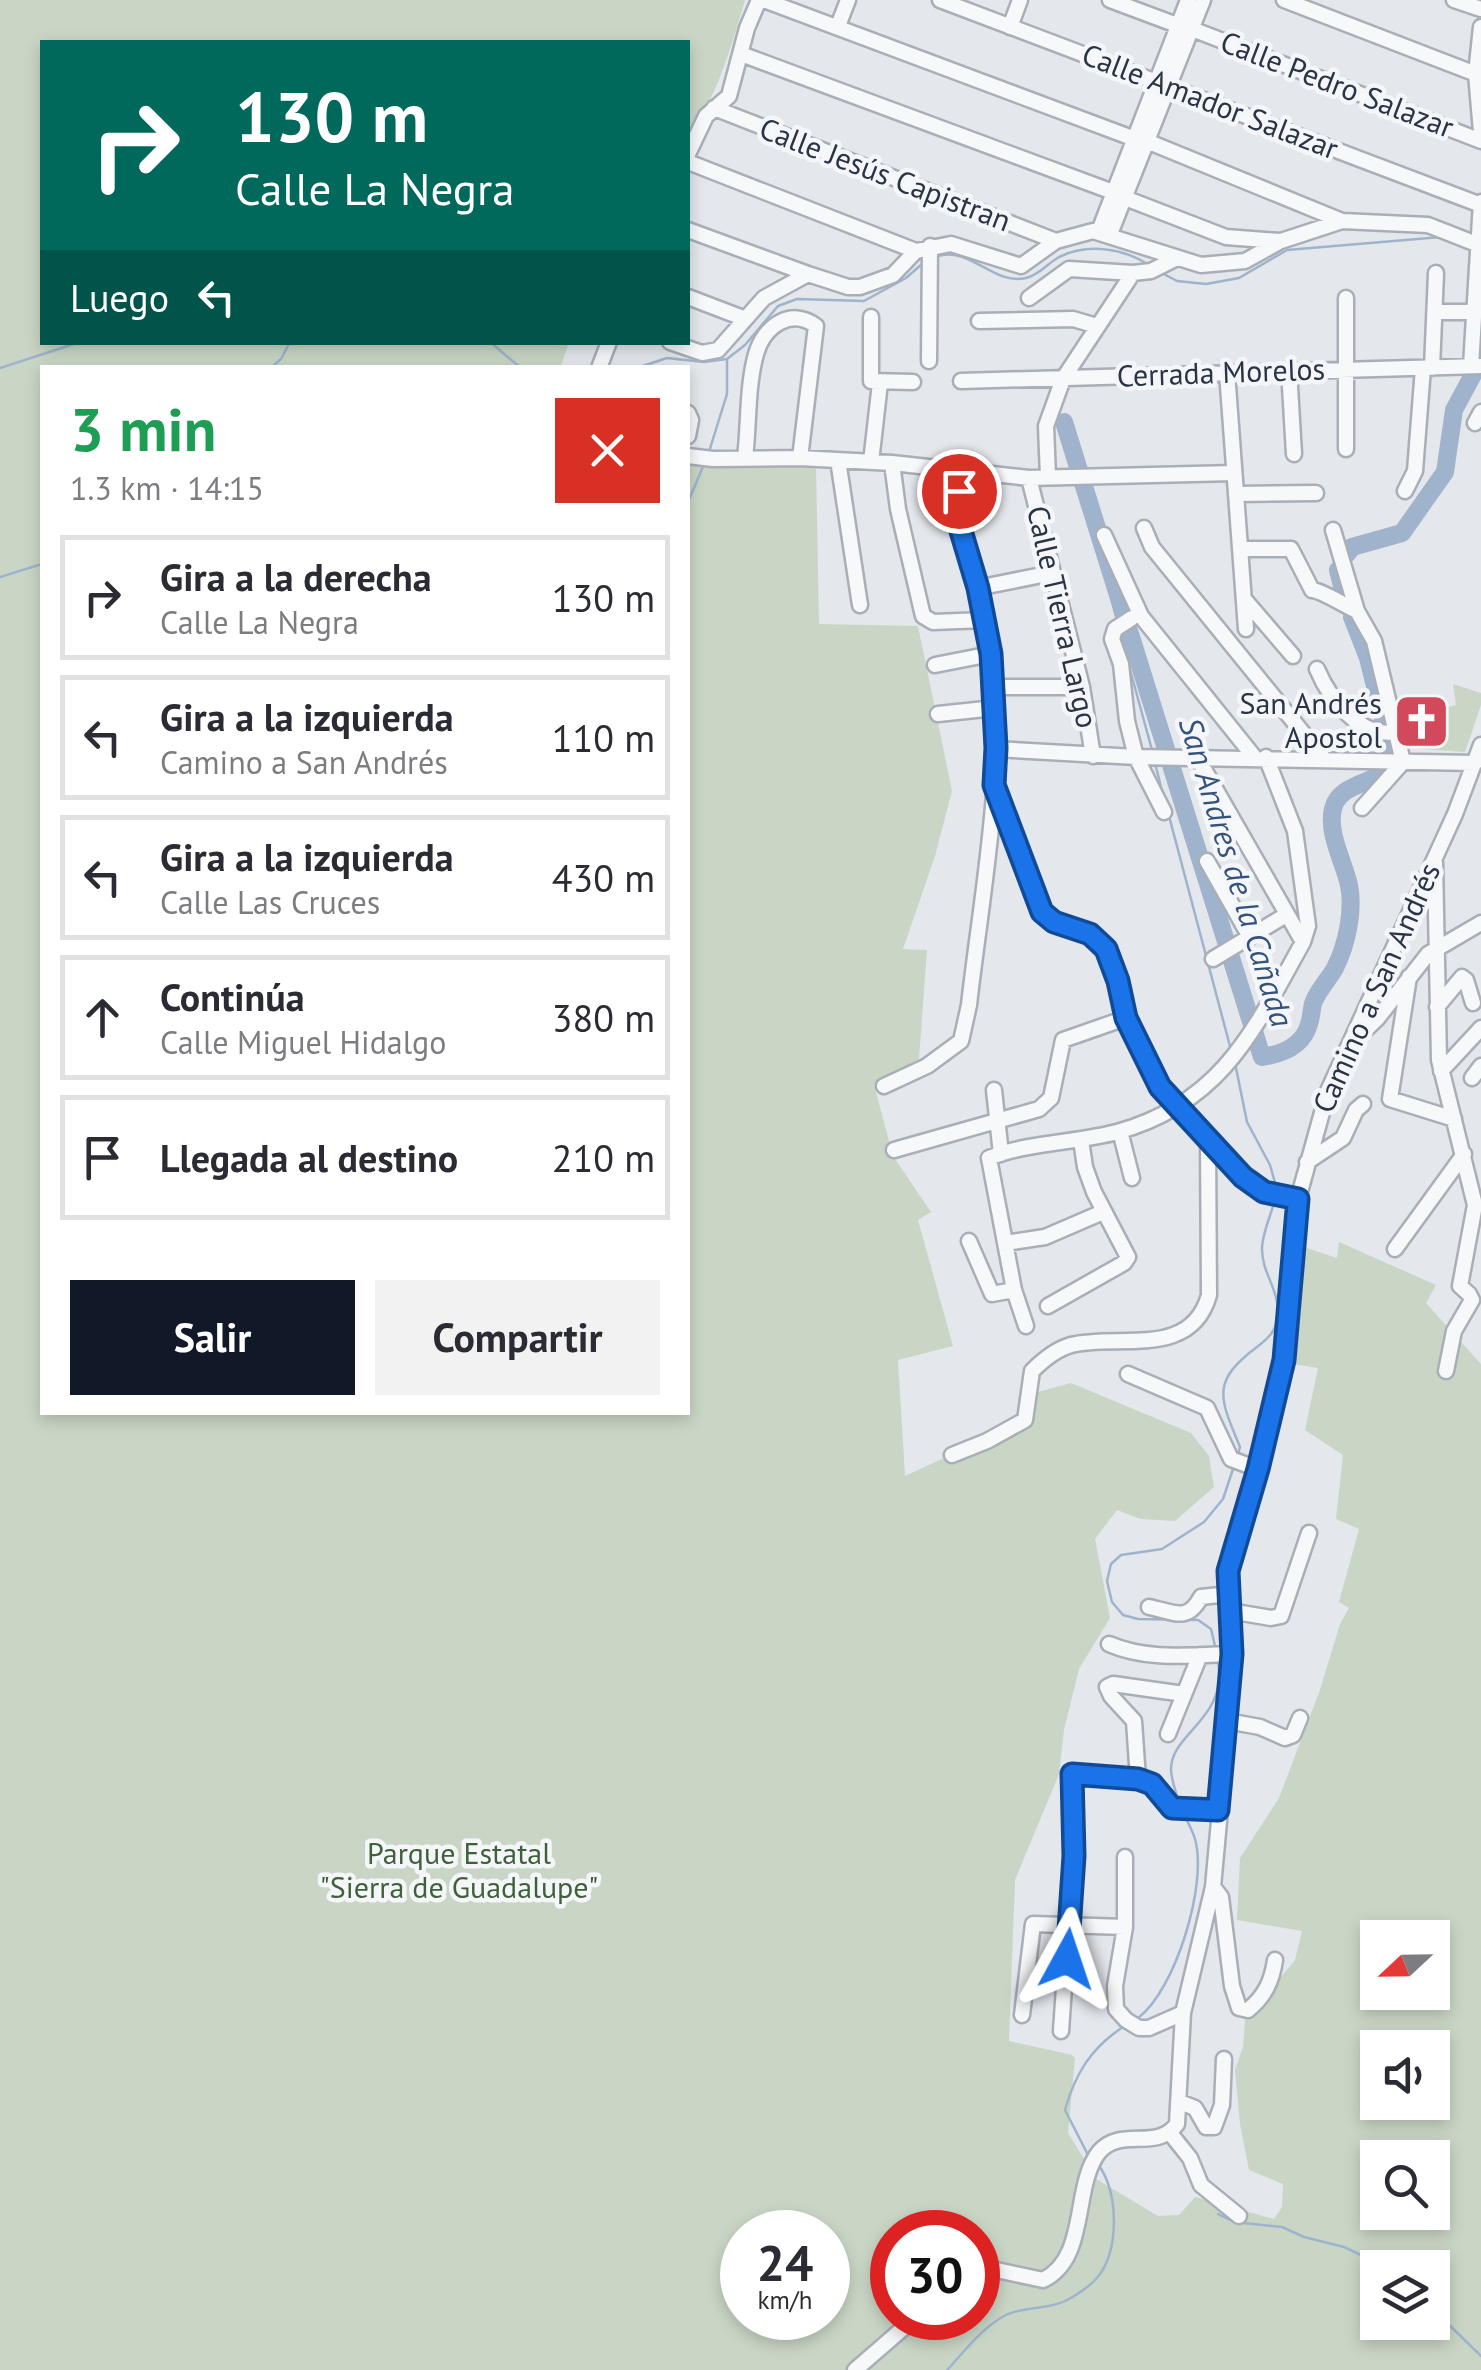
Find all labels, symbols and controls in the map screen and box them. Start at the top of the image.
street label: Calle Pedro Salazar [1215,21,1460,146]
street label: Calle Amador Salazar [1077,34,1344,167]
text: 130 m [235,71,428,161]
icon: right [70,80,200,210]
street label: Calle Jesús Capistran [754,108,1017,239]
text: Calle La Negra [235,159,515,217]
icon: left [189,270,244,325]
text: Luego [70,273,169,322]
street label: Cerrada Morelos [1116,348,1326,395]
text: 3 min [70,390,216,468]
button: close [555,398,660,503]
pin [917,449,1002,534]
icon: arrive [932,464,987,519]
text: 1.3 km · 14:15 [70,467,264,509]
street label: Calle Tierra Largo [1019,502,1108,732]
text: Gira a la derecha [160,552,432,601]
icon: right [75,570,130,625]
text: 130 m [552,573,655,622]
text: Calle La Negra [160,601,359,643]
place label: San Andrés Apostol [1240,683,1382,756]
church icon: San Andrés Apostol [1391,691,1451,751]
text: Gira a la izquierda [160,692,454,741]
icon: left [75,710,130,765]
water label: San Andres de la Cañada [1170,712,1304,1032]
text: 110 m [552,713,655,762]
text: Camino a San Andrés [160,741,448,783]
text: Gira a la izquierda [160,832,454,881]
icon: left [75,850,130,905]
text: 430 m [552,853,655,902]
street label: Camino a San Andrés [1303,856,1448,1119]
text: Calle Las Cruces [160,881,380,923]
text: Continúa [160,972,304,1021]
icon: ahead [75,990,130,1045]
text: 380 m [552,993,655,1042]
text: Calle Miguel Hidalgo [160,1021,446,1063]
icon: arrive [75,1130,130,1185]
text: Llegada al destino [160,1133,458,1182]
text: 210 m [552,1133,655,1182]
button: Salir [70,1280,355,1395]
button: Compartir [375,1280,660,1395]
park label: Parque Estatal "Sierra de Guadalupe" [320,1833,598,1906]
position arrow [1015,1907,1119,2011]
north arrow [1360,1920,1450,2010]
map controls [1360,1920,1450,2340]
button: sound [1360,2030,1450,2120]
button: search [1360,2140,1450,2230]
speed limit sign: 30 [870,2210,1000,2340]
text: 24 [757,2230,813,2295]
button: layers [1360,2250,1450,2340]
text: km/h [758,2284,812,2316]

